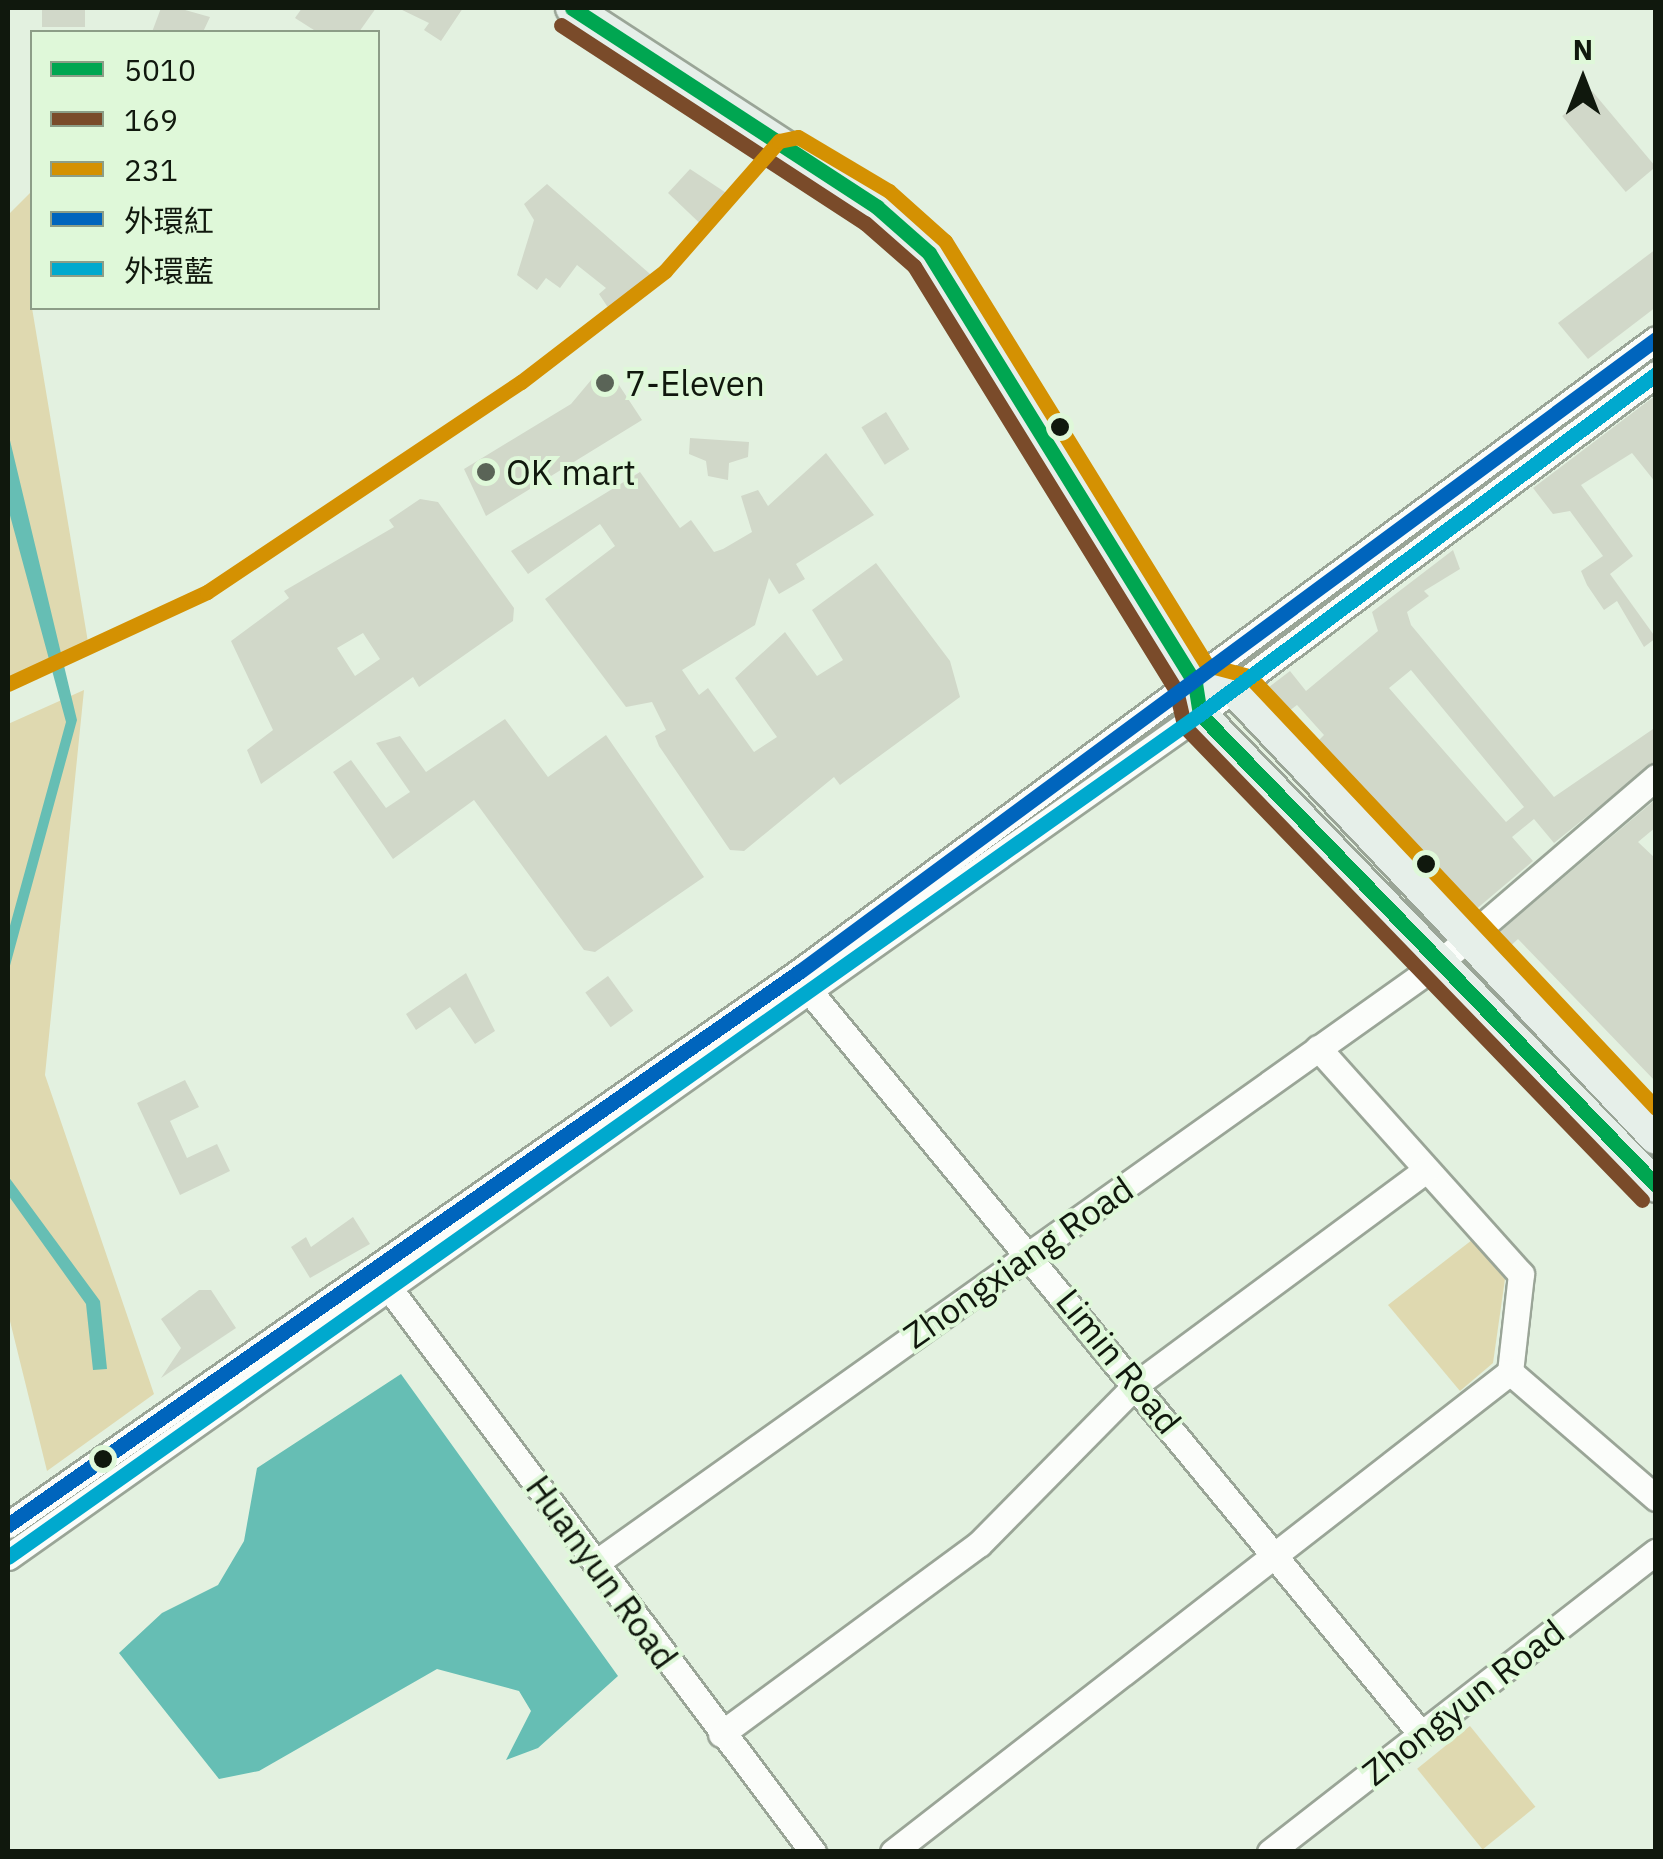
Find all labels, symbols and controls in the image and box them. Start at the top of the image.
legend [30,30,380,310]
north arrow [1533,30,1633,130]
text: N [1573,31,1593,68]
text: 5010 [124,50,196,89]
text: 169 [124,100,178,139]
text: 231 [124,150,178,189]
text: 外環紅 [124,201,214,240]
text: 外環藍 [124,251,214,290]
place label: 7-Eleven [625,362,765,404]
marker: 7-Eleven [594,372,616,394]
unlabelled marker [1050,417,1070,437]
place label: OK mart [506,451,636,493]
marker: OK mart [475,461,497,483]
unlabelled marker [1416,854,1436,874]
street label: Zhongxiang Road [895,1167,1141,1357]
street label: Limin Road [1048,1280,1190,1442]
unlabelled marker [93,1449,113,1469]
street label: Huanyun Road [518,1467,686,1677]
street label: Zhongyun Road [1354,1610,1572,1794]

